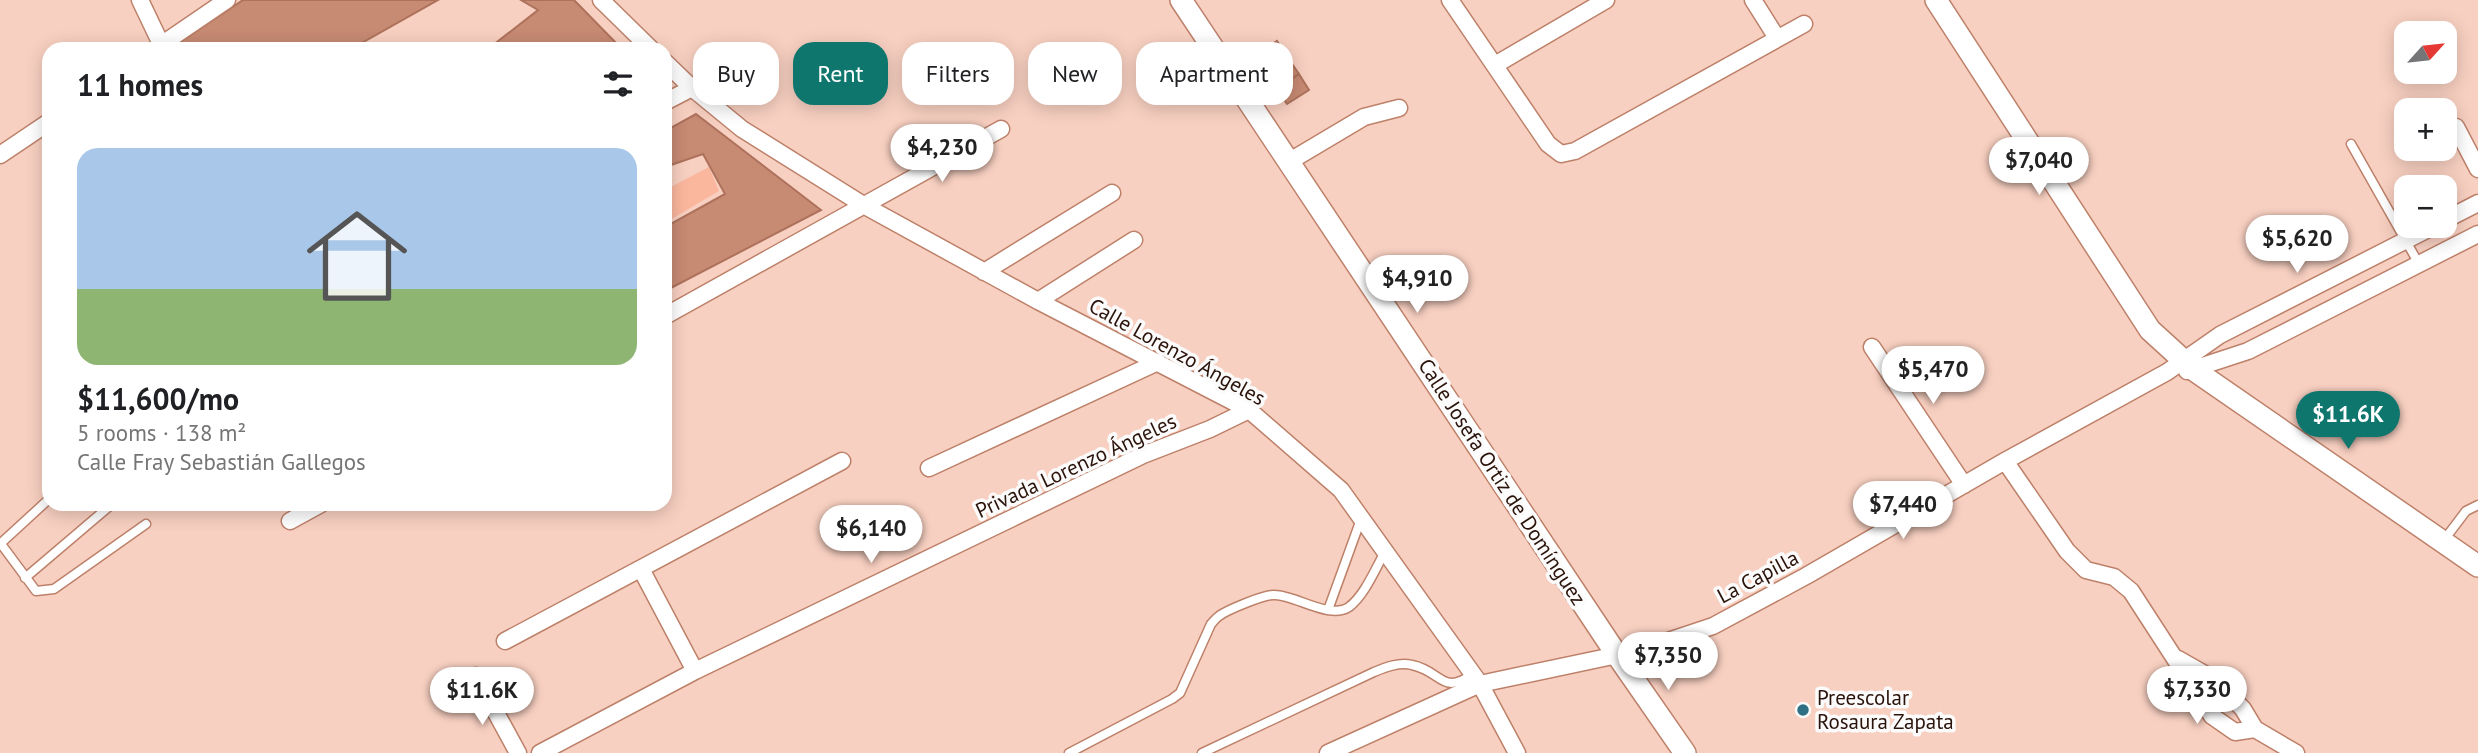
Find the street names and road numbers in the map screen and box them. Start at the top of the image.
street label: Calle Lorenzo Ángeles [1084,292,1270,411]
street label: Calle Josefa Ortiz de Domínguez [1413,353,1592,610]
street label: Privada Lorenzo Ángeles [971,407,1180,524]
street label: La Capilla [1712,544,1803,609]

